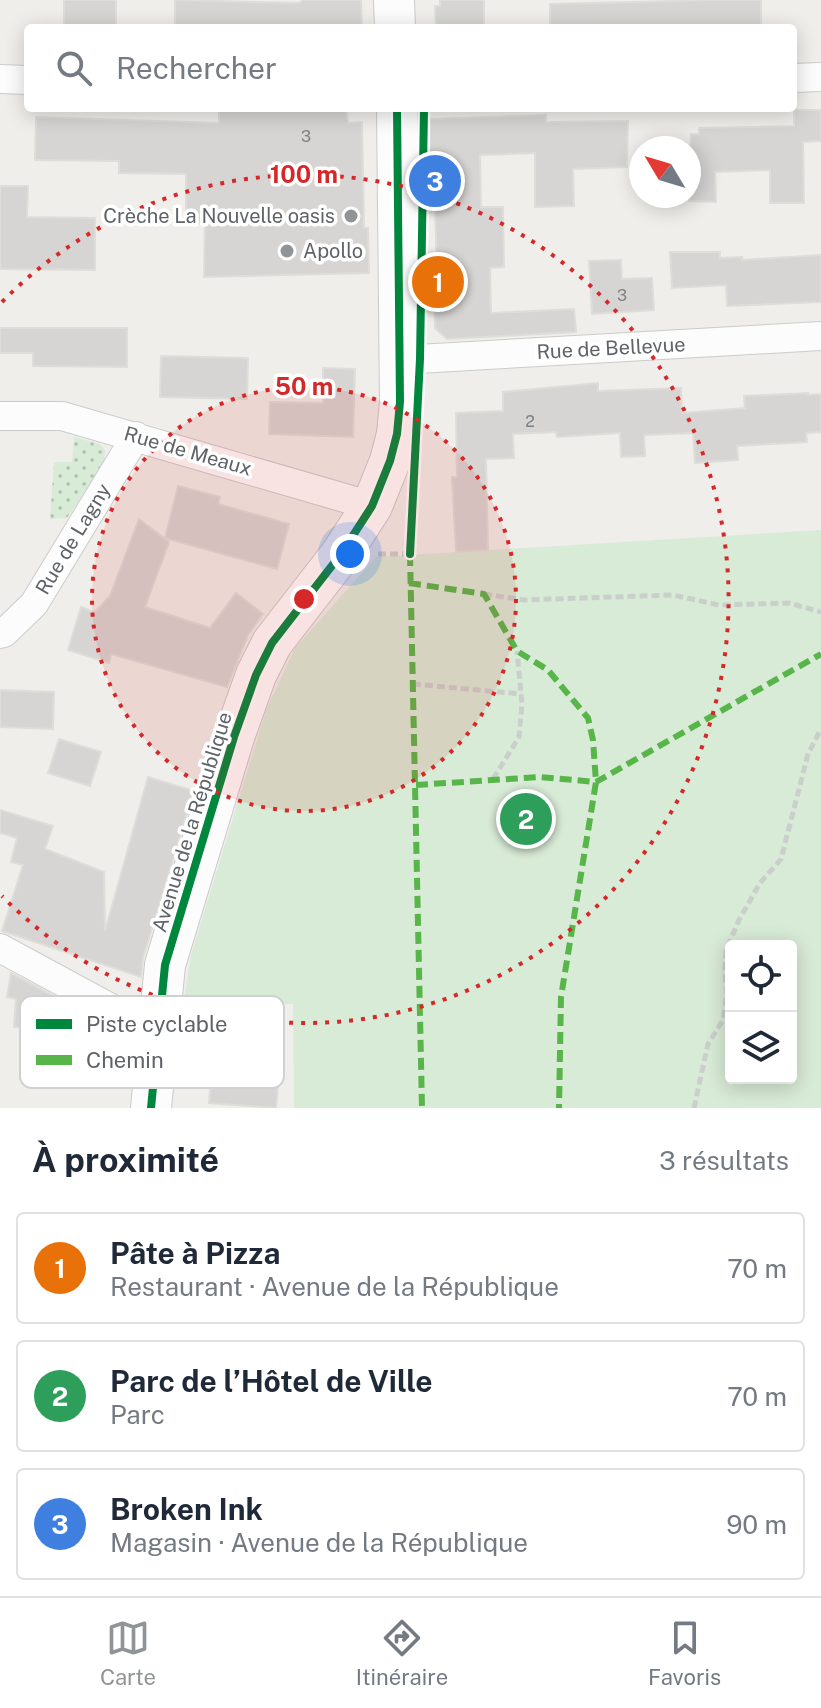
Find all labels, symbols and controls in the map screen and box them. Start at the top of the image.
search box [24,24,797,112]
icon: search [52,46,96,90]
text: Rechercher [116,50,277,86]
house number: 3 [301,127,311,146]
north arrow [629,136,701,208]
pin: 3 [409,151,461,211]
text: 100 m [270,160,338,188]
place label: Crèche La Nouvelle oasis [103,204,335,228]
marker: Crèche La Nouvelle oasis [342,207,360,225]
place label: Apollo [303,239,363,263]
marker: Apollo [278,242,296,260]
pin: 1 [412,252,464,312]
house number: 3 [617,286,627,305]
street label: Rue de Bellevue [536,332,686,364]
text: 50 m [275,372,333,400]
house number: 2 [525,412,535,431]
street label: Rue de Meaux [121,421,255,481]
street label: Rue de Lagny [30,479,116,599]
your location [330,534,370,574]
centre of rings [290,585,318,613]
street label: Avenue de la République [147,709,237,935]
pin: 2 [500,789,552,849]
map controls [725,940,797,1084]
button: locate [725,940,797,1012]
legend [20,996,284,1088]
text: Piste cyclable [86,1011,228,1037]
button: layers [725,1012,797,1084]
text: Chemin [86,1047,164,1073]
text: À proximité [32,1140,219,1180]
text: 3 résultats [659,1145,789,1176]
text: Pâte à Pizza [110,1235,280,1271]
text: 1 [54,1253,66,1284]
text: 70 m [727,1253,787,1284]
text: Restaurant · Avenue de la République [110,1271,559,1302]
text: Parc de l’Hôtel de Ville [110,1363,433,1399]
text: 2 [52,1381,68,1412]
text: 70 m [727,1381,787,1412]
text: Parc [110,1399,165,1430]
text: Broken Ink [110,1491,263,1527]
text: 3 [51,1509,69,1540]
text: 90 m [726,1509,787,1540]
text: Magasin · Avenue de la République [110,1527,528,1558]
tab: Carte [100,1616,156,1690]
tab: Itinéraire [356,1616,448,1690]
tab: Favoris [648,1616,721,1690]

